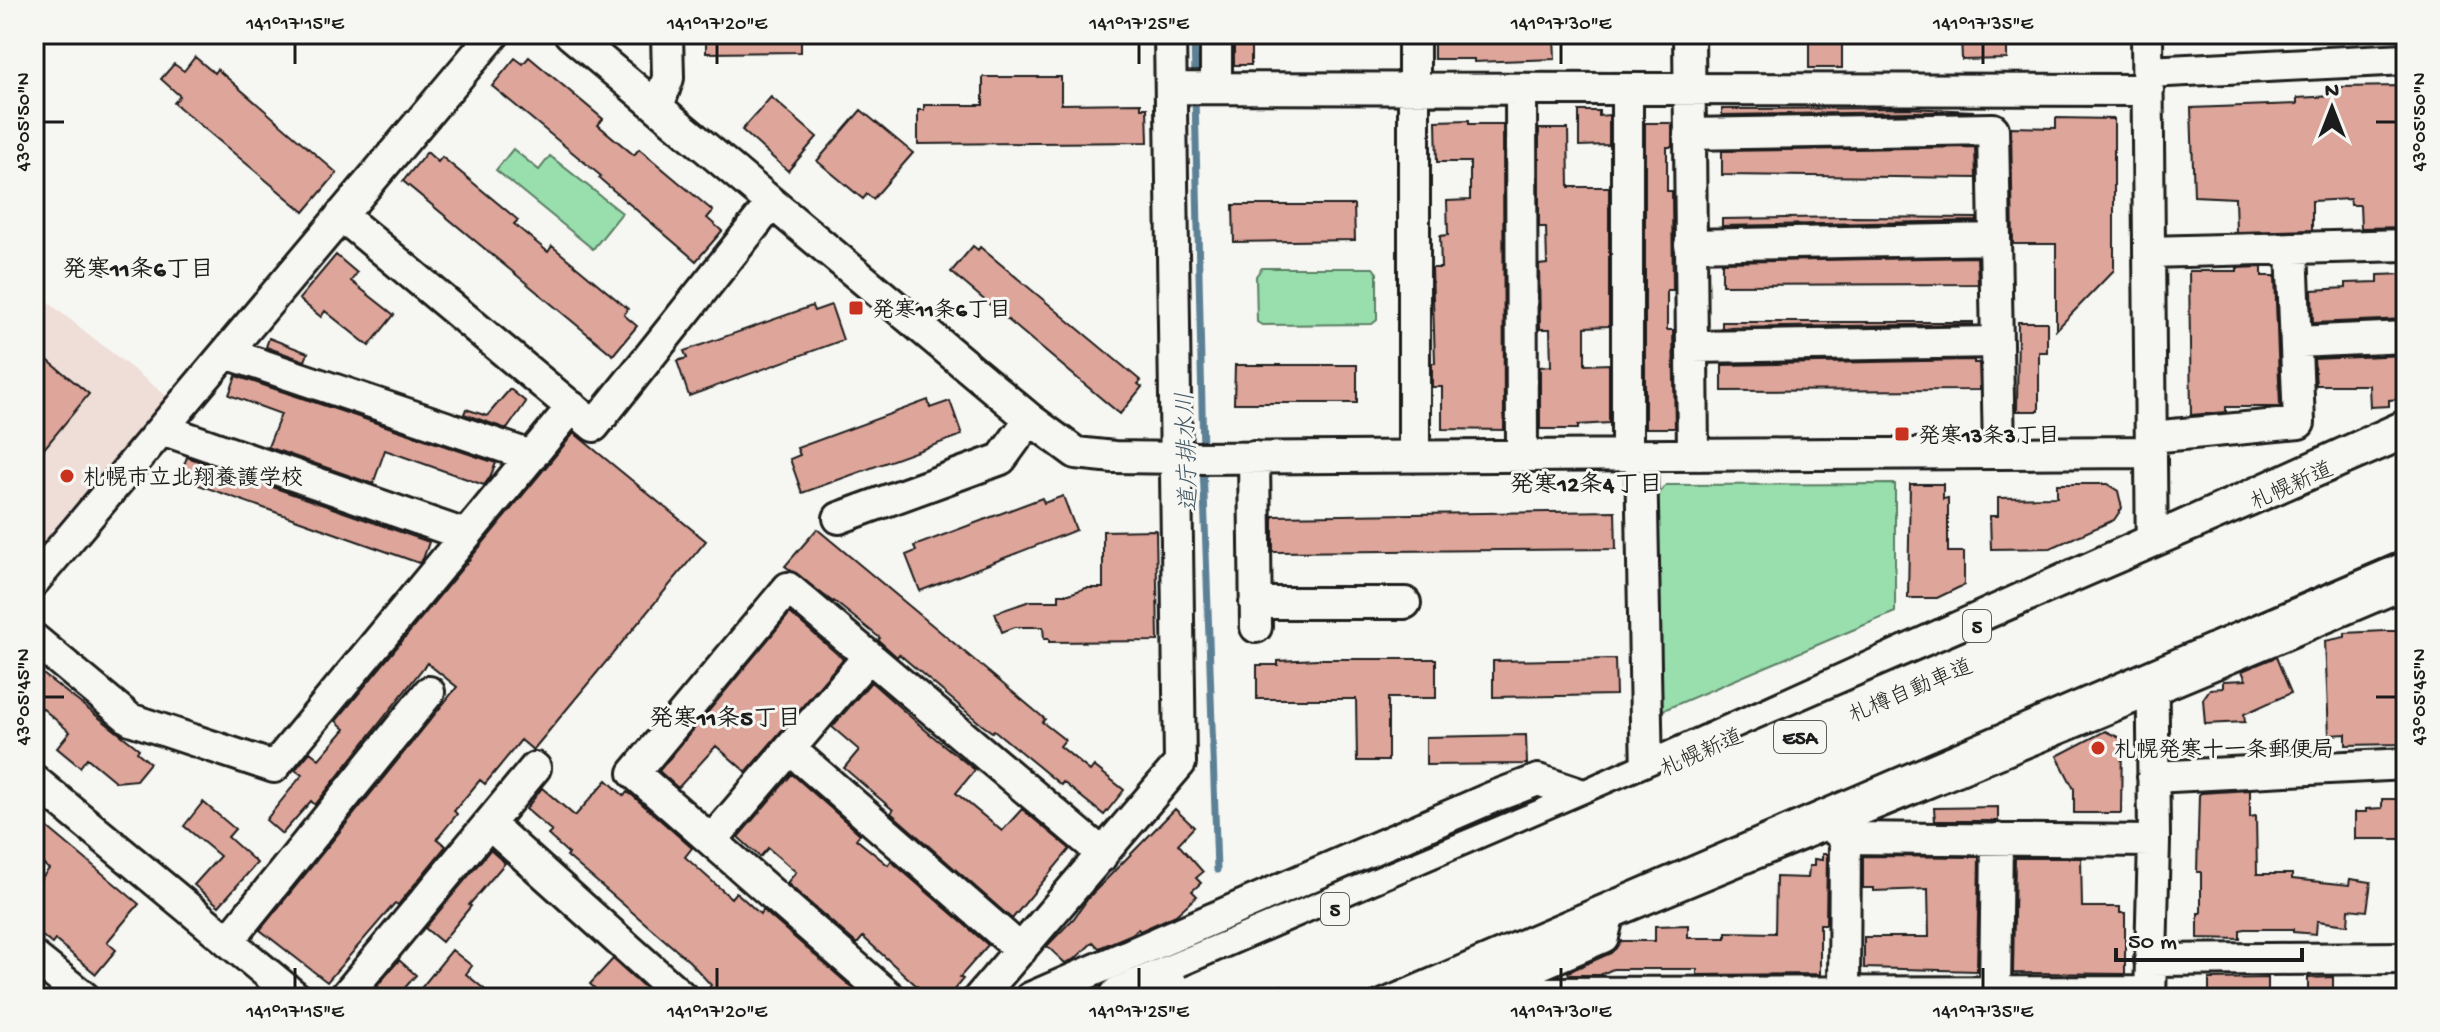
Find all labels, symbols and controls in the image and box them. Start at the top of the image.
text: 141°17'15"E [245,14,345,37]
text: 141°17'20"E [666,14,769,37]
text: 141°17'25"E [1088,14,1190,37]
text: 141°17'30"E [1510,14,1613,37]
text: 141°17'35"E [1932,14,2034,37]
north arrow [2292,68,2372,148]
text: 43°05'50"N [14,72,37,172]
text: 43°05'50"N [2410,72,2433,172]
text: N [2325,79,2339,105]
district label: 発寒11条6丁目 [62,256,214,286]
place label: 発寒11条6丁目 [872,297,1011,325]
marker: 発寒11条6丁目 [847,299,865,317]
water label: 道庁排水川 [1172,391,1206,512]
place label: 発寒13条3丁目 [1918,423,2060,451]
marker: 発寒13条3丁目 [1893,425,1911,443]
street label: 札幌新道 [2247,457,2338,517]
place label: 札幌市立北翔養護学校 [83,466,303,493]
marker: 札幌市立北翔養護学校 [58,467,76,485]
district label: 発寒12条4丁目 [1510,471,1662,501]
road number: 5 [1963,610,1991,642]
text: 43°05'45"N [14,648,37,746]
text: 43°05'45"N [2410,648,2433,746]
street label: 札樽自動車道 [1845,653,1977,730]
district label: 発寒11条5丁目 [649,705,801,735]
road number: E5A [1774,721,1826,753]
street label: 札幌新道 [1657,724,1748,784]
place label: 札幌発寒十一条郵便局 [2114,737,2334,765]
marker: 札幌発寒十一条郵便局 [2089,739,2107,757]
road number: 5 [1321,893,1349,925]
scale bar [2116,912,2302,962]
text: 50 m [2128,929,2177,958]
text: 141°17'15"E [245,1002,345,1025]
text: 141°17'20"E [666,1002,769,1025]
text: 141°17'25"E [1088,1002,1190,1025]
text: 141°17'30"E [1510,1002,1613,1025]
text: 141°17'35"E [1932,1002,2034,1025]

